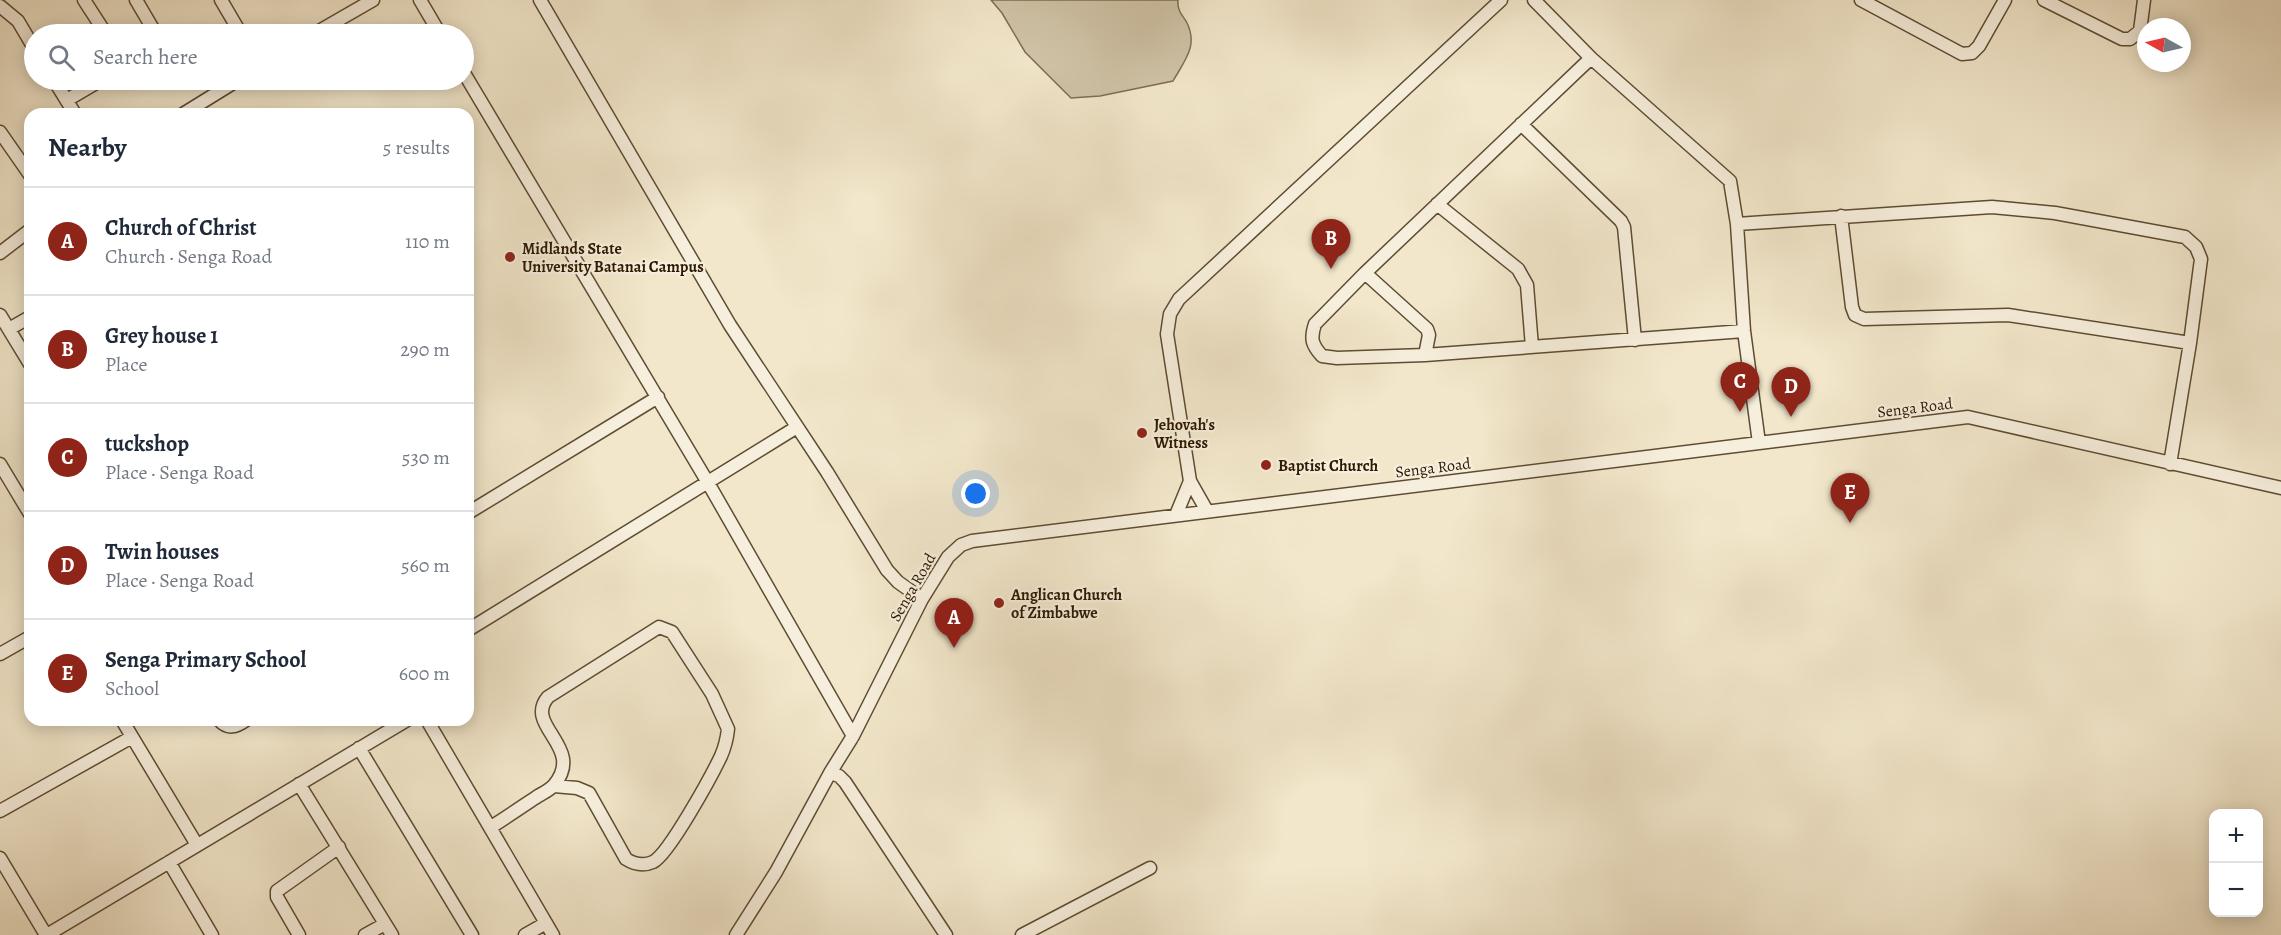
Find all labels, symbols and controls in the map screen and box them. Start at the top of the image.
north arrow [2137,18,2191,72]
search box [24,24,474,90]
icon: search [45,41,78,74]
text: Search here [93,42,198,72]
text: Nearby [48,130,127,165]
text: 5 results [383,134,450,161]
text: Church of Christ [105,213,257,243]
pin: B [1312,220,1350,269]
text: A [61,228,74,255]
text: 110 m [405,228,450,255]
place label: Midlands State University Batanai Campus [522,238,704,278]
text: Church · Senga Road [105,243,272,270]
marker: Midlands State University Batanai Campus [503,250,517,264]
text: Grey house 1 [105,321,218,351]
text: B [61,336,74,363]
text: 290 m [400,336,450,363]
text: Place [105,351,147,378]
pin: C [1720,362,1760,412]
pin: D [1772,368,1810,417]
street label: Senga Road [1876,392,1955,424]
place label: Jehovah's Witness [1153,414,1215,454]
marker: Jehovah's Witness [1135,426,1149,440]
text: tuckshop [105,429,189,459]
text: C [61,444,74,471]
text: 530 m [402,444,450,471]
street label: Senga Road [1394,452,1473,484]
place label: Baptist Church [1278,455,1379,477]
marker: Baptist Church [1259,458,1273,472]
text: Place · Senga Road [105,459,254,486]
pin: E [1830,474,1870,523]
your location [961,479,990,508]
text: Twin houses [105,537,219,567]
street label: Senga Road [884,549,942,626]
text: D [61,552,74,579]
text: 560 m [401,552,450,579]
text: Place · Senga Road [105,567,254,594]
place label: Anglican Church of Zimbabwe [1010,584,1123,624]
marker: Anglican Church of Zimbabwe [992,596,1006,610]
pin: A [934,598,974,648]
text: Senga Primary School [105,645,306,675]
text: E [62,660,73,687]
text: 600 m [399,660,450,687]
text: School [105,675,159,702]
map controls [2209,809,2263,917]
button: + [2209,809,2263,863]
button: − [2209,863,2263,917]

